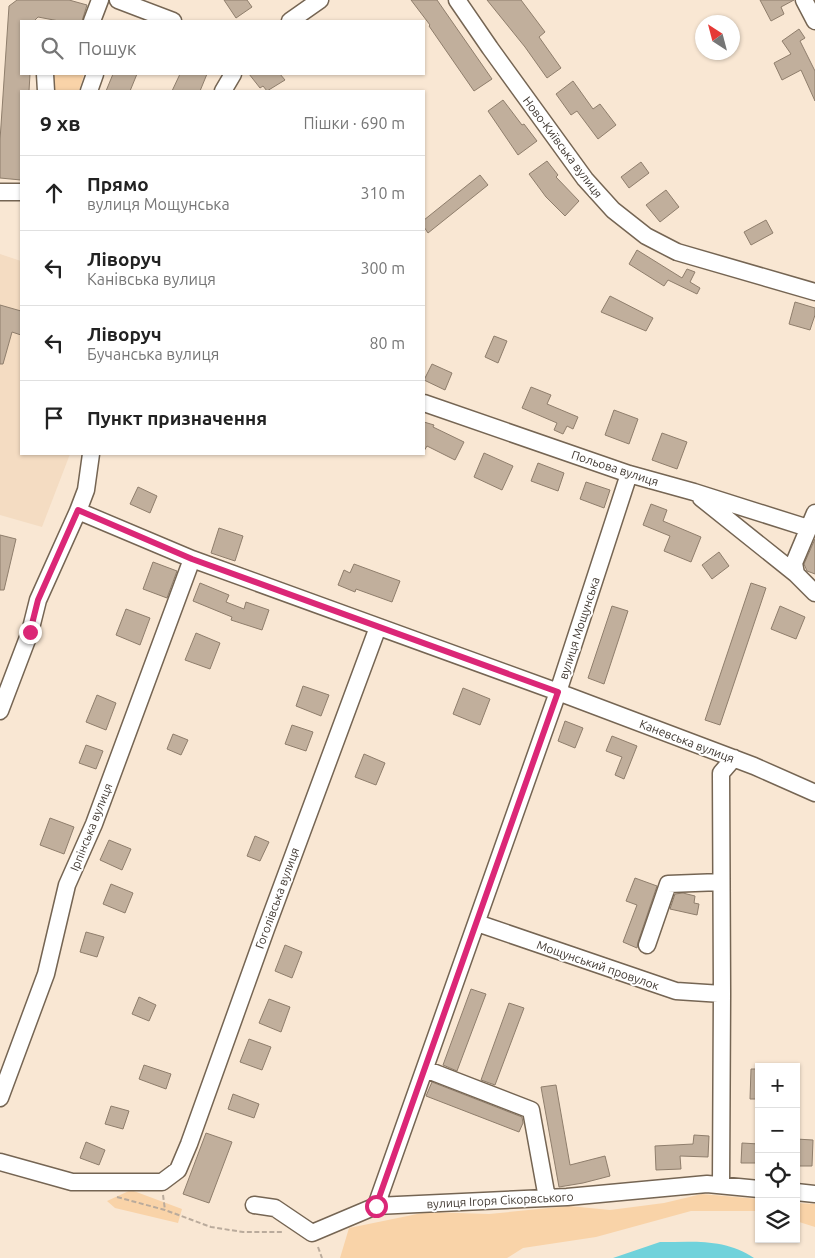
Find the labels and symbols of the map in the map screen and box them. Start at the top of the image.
north arrow [695,15,740,60]
street label: Ново-Київська вулиця [521,94,605,200]
street label: Польова вулиця [570,448,660,488]
street label: вулиця Мощунська [556,575,602,681]
route end [19,621,42,644]
street label: Каневська вулиця [638,717,736,765]
street label: Ірпінська вулиця [67,781,115,873]
street label: Гоголівська вулиця [253,846,301,950]
street label: Мощунський провулок [535,938,661,992]
street label: вулиця Ігоря Сікорвського [426,1190,574,1210]
route start [365,1195,388,1218]

